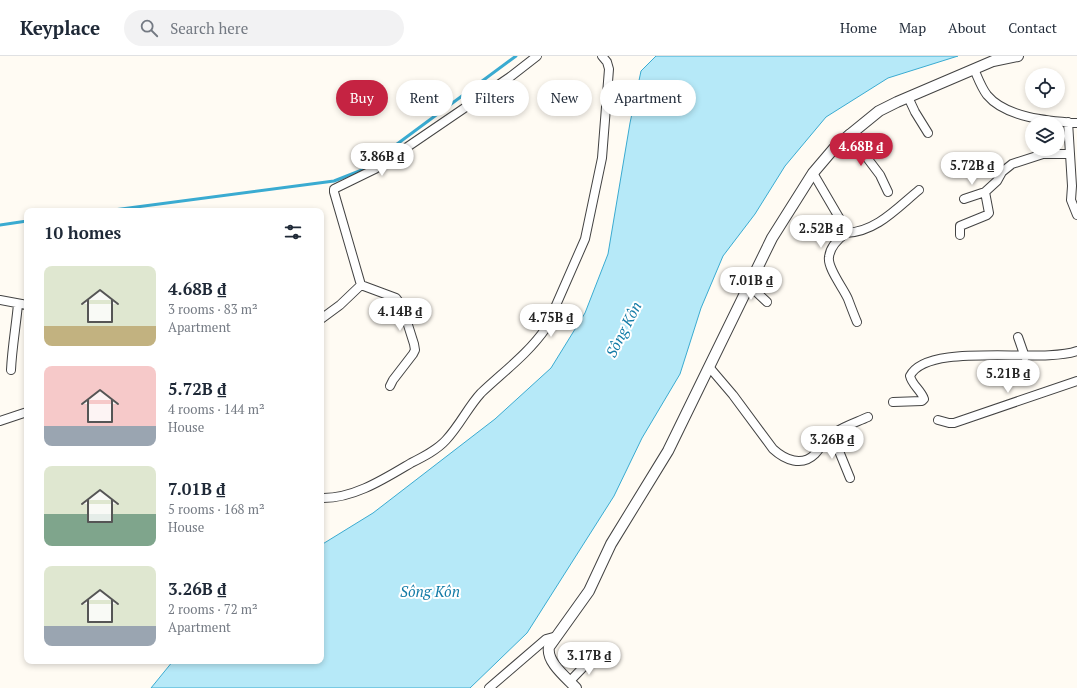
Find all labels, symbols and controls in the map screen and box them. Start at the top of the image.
search box [124,10,404,46]
text: Keyplace [20,15,100,40]
icon: search [138,17,160,39]
text: Search here [170,18,248,38]
text: Home [840,18,877,37]
text: Map [899,18,926,37]
text: About [948,18,986,37]
text: Contact [1008,18,1057,37]
map controls [1025,68,1065,156]
button: locate [1025,68,1065,108]
chip: Buy [336,80,388,116]
chip: Rent [396,80,453,116]
chip: Filters [461,80,529,116]
chip: New [537,80,592,116]
chip: Apartment [600,80,696,116]
button: layers [1025,116,1065,156]
pin: 4.68B ₫ [824,133,898,167]
text: 4.68B ₫ [839,137,883,155]
pin: 3.86B ₫ [345,143,419,177]
text: 3.86B ₫ [360,147,404,165]
pin: 5.72B ₫ [935,152,1009,186]
text: 5.72B ₫ [950,156,994,174]
pin: 2.52B ₫ [784,215,858,249]
text: 2.52B ₫ [799,219,843,237]
text: 10 homes [44,221,121,244]
icon: filters [282,221,304,243]
pin: 7.01B ₫ [714,267,788,301]
text: 7.01B ₫ [729,271,773,289]
text: 4.68B ₫ [168,277,226,300]
icon: home [76,282,124,330]
pin: 4.14B ₫ [363,298,437,332]
water label: Sông Kôn [600,298,646,360]
text: 3 rooms · 83 m² [168,300,258,318]
text: 4.14B ₫ [378,302,422,320]
pin: 4.75B ₫ [514,304,588,338]
text: 4.75B ₫ [529,308,573,326]
text: Apartment [168,318,231,336]
pin: 5.21B ₫ [971,360,1045,394]
text: 5.21B ₫ [986,364,1030,382]
text: 5.72B ₫ [168,377,226,400]
icon: home [76,382,124,430]
text: 4 rooms · 144 m² [168,400,265,418]
text: House [168,418,204,436]
pin: 3.26B ₫ [795,426,869,460]
text: 3.26B ₫ [810,430,854,448]
text: 7.01B ₫ [168,477,225,500]
icon: home [76,482,124,530]
text: 5 rooms · 168 m² [168,500,265,518]
text: House [168,518,204,536]
text: 3.26B ₫ [168,577,226,600]
water label: Sông Kôn [400,581,460,601]
icon: home [76,582,124,630]
text: 2 rooms · 72 m² [168,600,258,618]
text: Apartment [168,618,231,636]
pin: 3.17B ₫ [552,642,626,676]
text: 3.17B ₫ [567,646,611,664]

